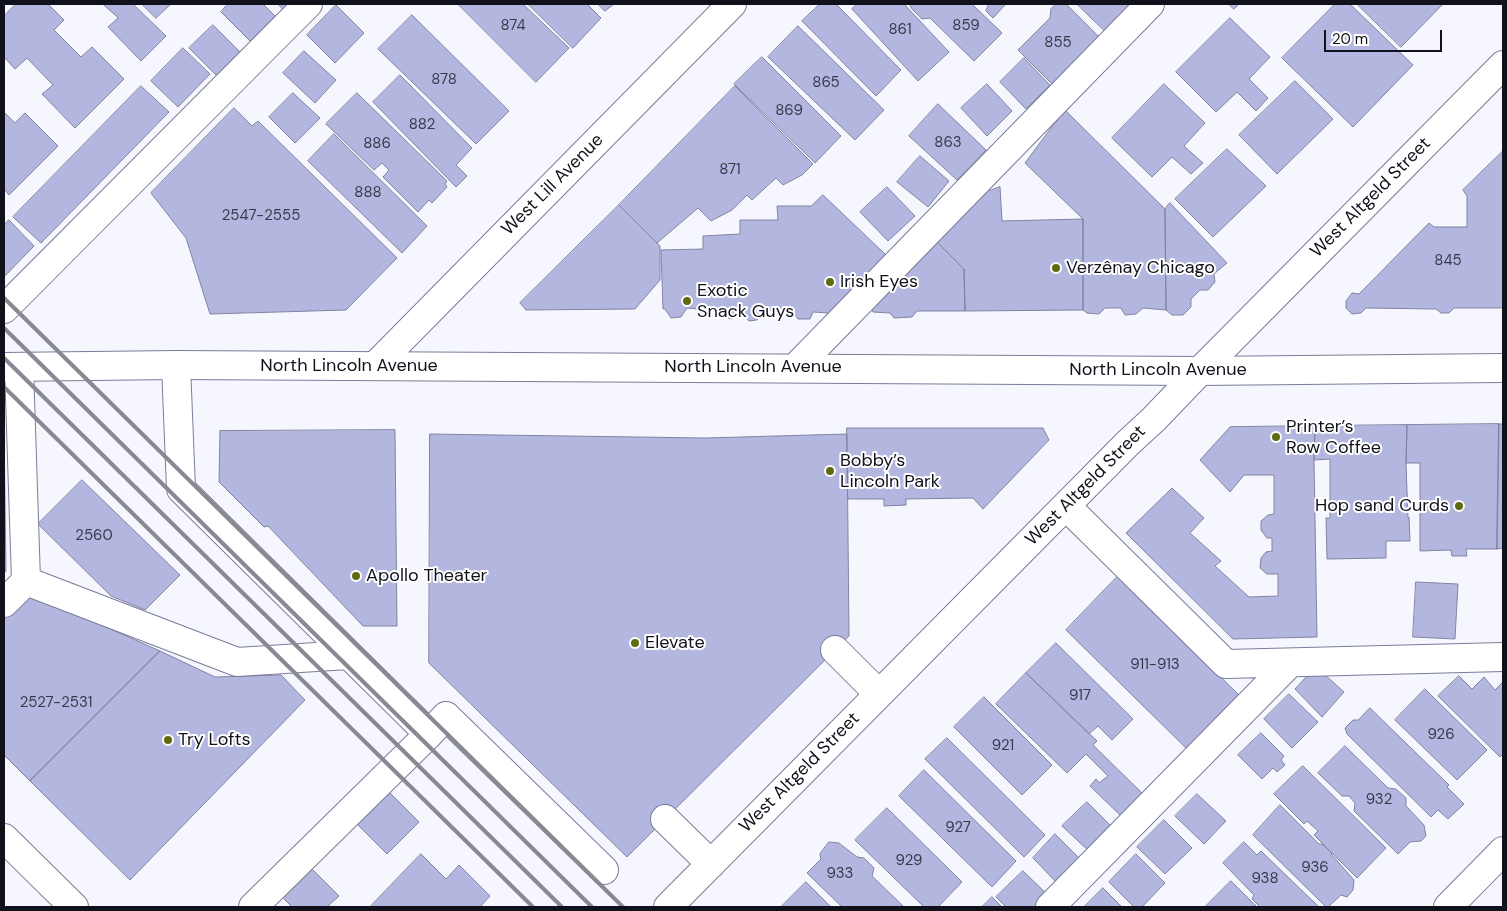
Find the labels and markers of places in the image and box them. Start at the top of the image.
place label: Verzênay Chicago [1066,257,1215,279]
marker: Verzênay Chicago [1050,262,1062,274]
place label: Irish Eyes [840,271,918,293]
marker: Irish Eyes [824,276,836,288]
place label: Exotic Snack Guys [697,280,794,322]
marker: Exotic Snack Guys [681,295,693,307]
place label: Printer’s Row Coffee [1286,416,1381,458]
marker: Printer’s Row Coffee [1270,431,1282,443]
place label: Bobby’s Lincoln Park [840,450,940,492]
marker: Bobby’s Lincoln Park [824,465,836,477]
place label: Hop sand Curds [1315,495,1449,517]
marker: Hop sand Curds [1453,500,1465,512]
place label: Apollo Theater [366,565,487,587]
marker: Apollo Theater [350,570,362,582]
place label: Elevate [645,632,705,654]
marker: Elevate [629,637,641,649]
place label: Try Lofts [178,729,251,751]
marker: Try Lofts [162,734,174,746]

